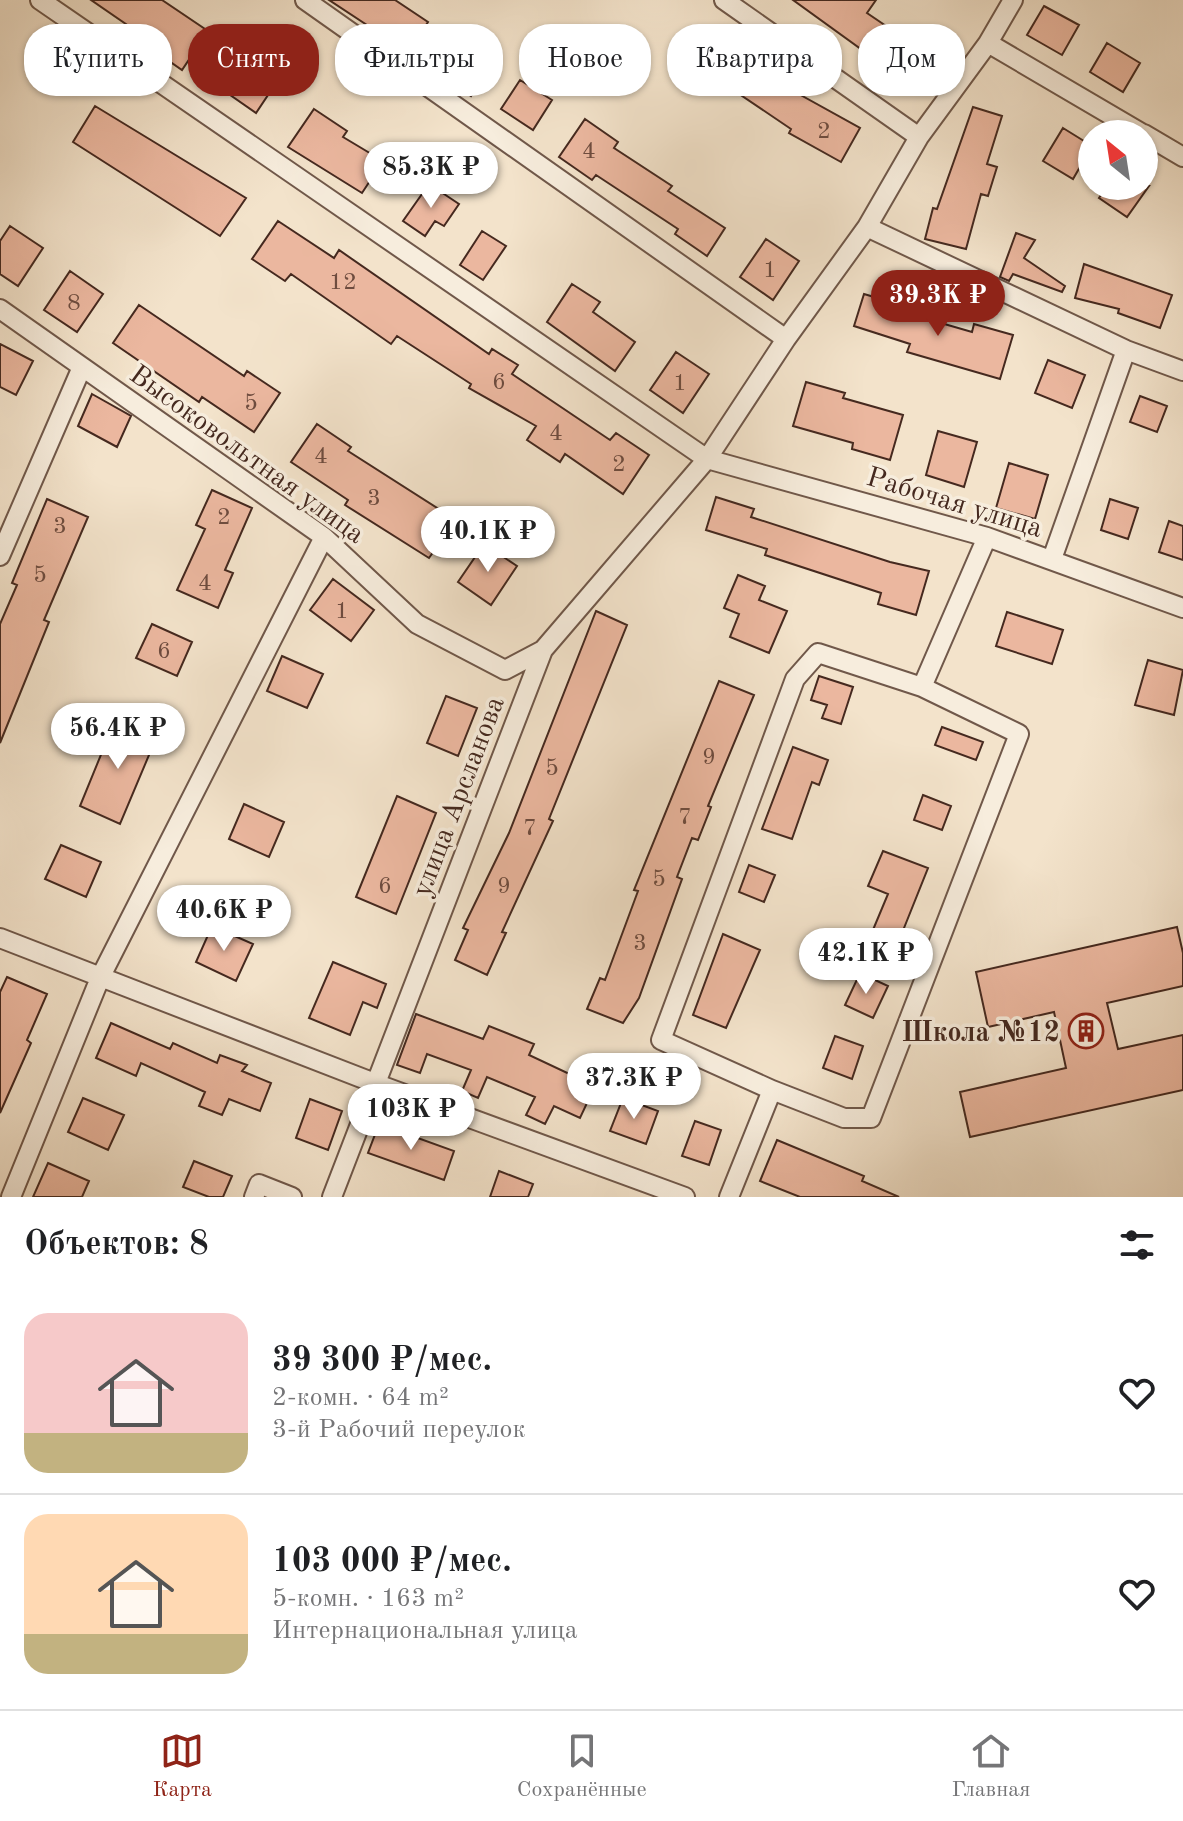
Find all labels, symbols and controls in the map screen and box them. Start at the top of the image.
chip: Купить [24,24,172,96]
chip: Снять [188,24,319,96]
chip: Фильтры [335,24,503,96]
chip: Новое [519,24,651,96]
chip: Квартира [667,24,842,96]
chip: Дом [858,24,965,96]
house number: 2 [817,120,831,144]
north arrow [1078,120,1158,200]
map controls [1078,120,1158,200]
house number: 4 [582,140,596,164]
pin: 85.3K ₽ [357,142,505,210]
text: 85.3K ₽ [382,155,480,181]
house number: 1 [763,259,777,283]
pin: 39.3K ₽ [864,270,1012,338]
house number: 12 [329,271,357,295]
text: 39.3K ₽ [889,283,987,309]
house number: 8 [67,292,81,316]
street label: Высоковольтная улица [124,361,369,550]
house number: 6 [492,371,506,395]
house number: 1 [673,372,687,396]
house number: 5 [244,392,258,416]
house number: 4 [549,422,563,446]
house number: 4 [314,445,328,469]
house number: 2 [612,453,626,477]
street label: Рабочая улица [863,464,1046,544]
house number: 3 [367,487,381,511]
house number: 2 [217,506,231,530]
pin: 40.1K ₽ [414,506,562,574]
house number: 3 [53,515,67,539]
text: 40.1K ₽ [439,519,537,545]
house number: 5 [33,564,47,588]
house number: 4 [198,572,212,596]
house number: 1 [335,600,349,624]
house number: 6 [157,640,171,664]
street label: улица Арсланова [409,693,511,901]
pin: 56.4K ₽ [44,703,192,771]
text: 56.4K ₽ [69,716,167,742]
house number: 9 [702,746,716,770]
house number: 5 [545,757,559,781]
house number: 7 [678,806,692,830]
house number: 7 [523,817,537,841]
house number: 5 [652,868,666,892]
house number: 6 [378,875,392,899]
house number: 9 [497,875,511,899]
pin: 40.6K ₽ [150,885,298,953]
text: 40.6K ₽ [175,898,273,924]
pin: 42.1K ₽ [792,928,940,996]
house number: 3 [633,932,647,956]
text: 42.1K ₽ [817,941,915,967]
building icon: Школа №12 [1067,1012,1105,1050]
place label: Школа №12 [901,1019,1060,1048]
pin: 37.3K ₽ [560,1053,708,1121]
text: 37.3K ₽ [585,1066,683,1092]
pin: 103K ₽ [346,1084,476,1152]
text: 103K ₽ [366,1097,456,1123]
icon: filters [1115,1223,1159,1267]
text: Объектов: 8 [24,1228,209,1262]
text: 39 300 ₽/мес. [272,1344,492,1378]
icon: home [88,1345,184,1441]
icon: heart [1115,1371,1159,1415]
text: 2-комн. · 64 m² [272,1385,449,1411]
text: 3-й Рабочий переулок [272,1417,526,1443]
text: 103 000 ₽/мес. [272,1545,512,1579]
icon: home [88,1546,184,1642]
icon: heart [1115,1572,1159,1616]
text: 5-комн. · 163 m² [272,1586,464,1612]
text: Интернациональная улица [272,1618,578,1644]
tab: Карта [152,1729,212,1804]
tab: Сохранённые [517,1729,647,1804]
tab: Главная [951,1729,1031,1804]

